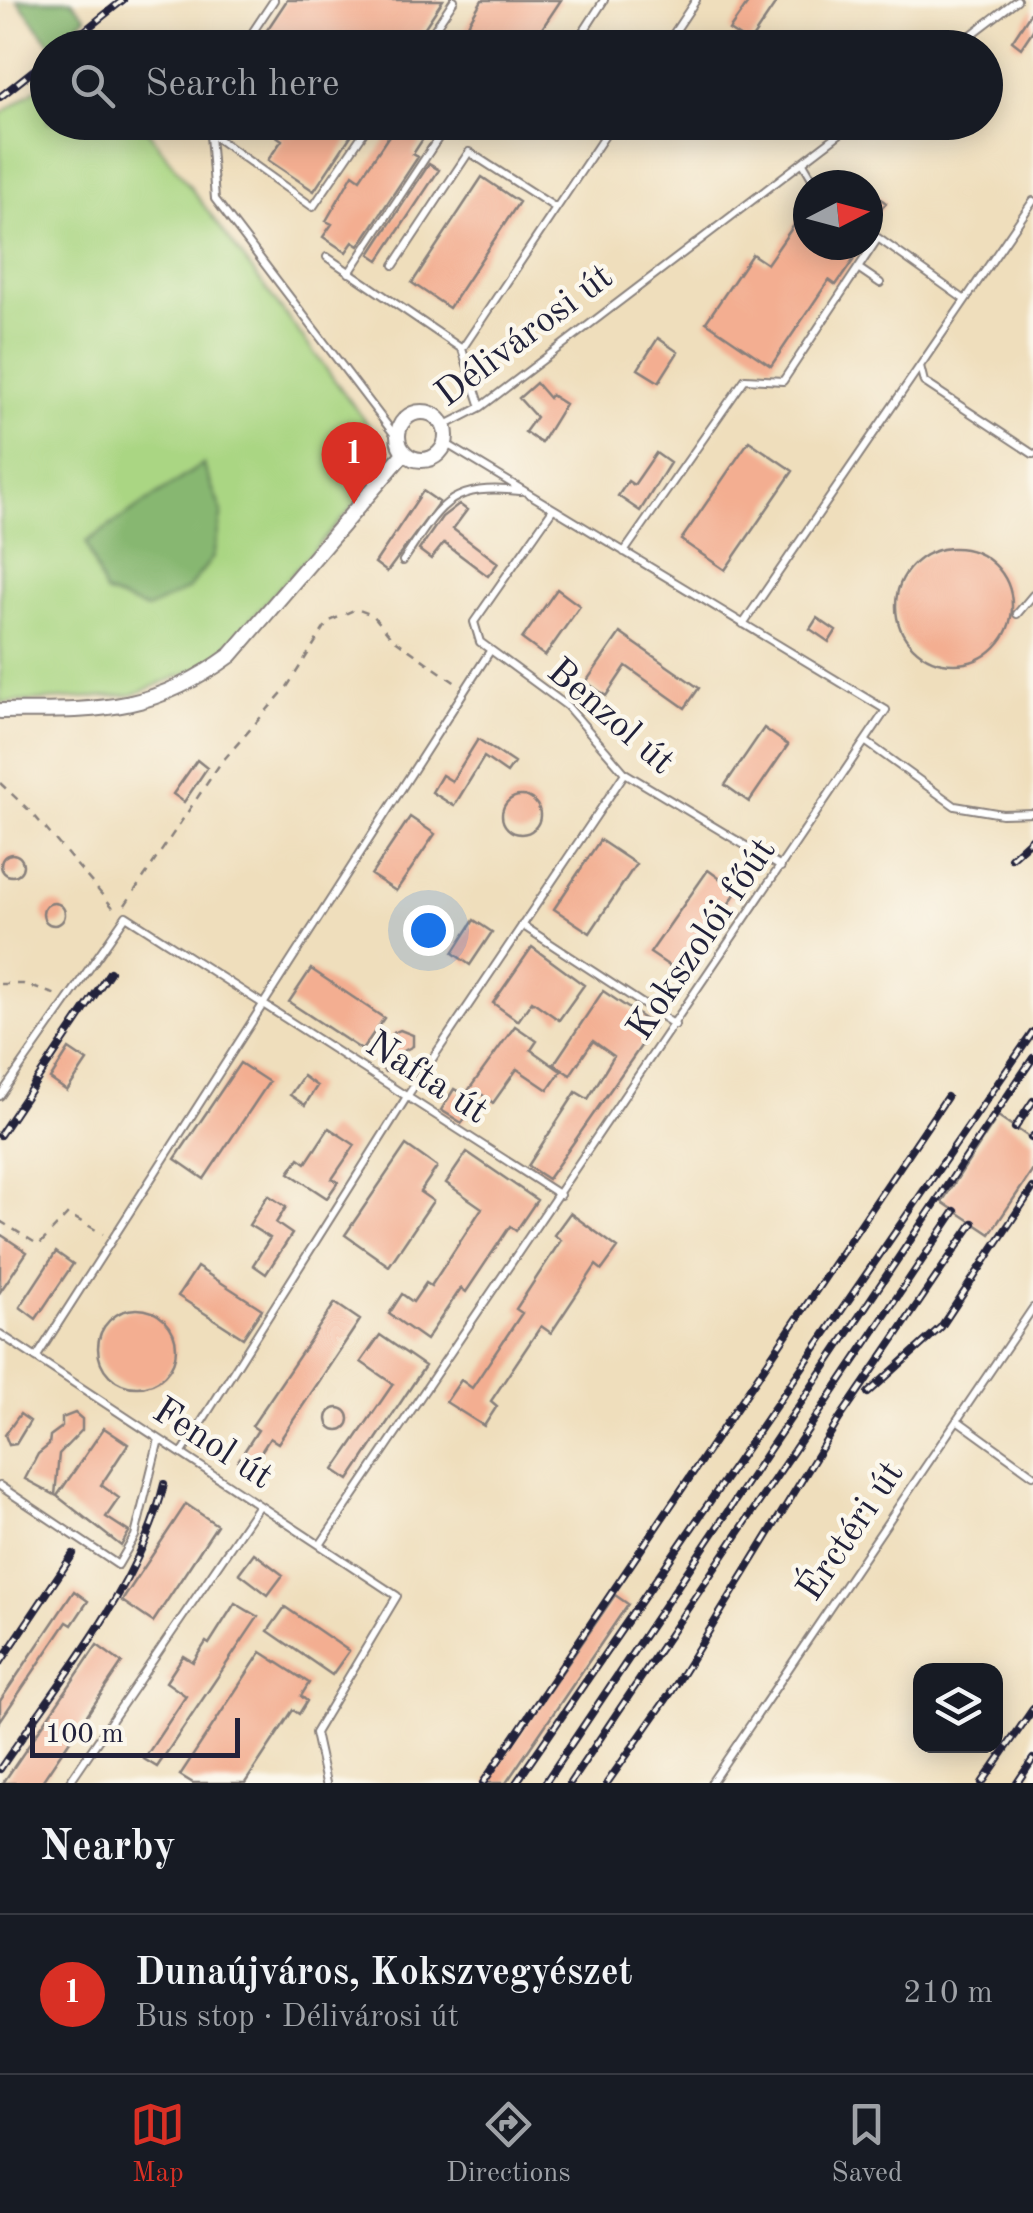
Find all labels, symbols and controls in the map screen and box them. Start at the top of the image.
search box [30,30,1003,140]
icon: search [65,58,120,113]
text: Search here [145,66,340,104]
north arrow [793,170,883,260]
street label: Délivárosi út [429,258,620,415]
pin: 1 [322,422,386,504]
street label: Benzol út [539,652,681,782]
street label: Kokszolói főút [621,832,784,1047]
your location [403,905,454,956]
street label: Nafta út [359,1025,494,1132]
street label: Fenol út [146,1392,279,1497]
street label: Érctéri út [785,1451,912,1608]
map controls [913,1663,1003,1753]
button: layers [913,1663,1003,1753]
scale bar [30,1713,240,1758]
text: 100 m [45,1721,124,1749]
text: Nearby [40,1827,176,1869]
text: Dunaújváros, Kokszvegyészet [135,1955,633,1993]
text: 1 [63,1978,82,2010]
text: 210 m [903,1978,993,2010]
text: Bus stop · Délivárosi út [135,2002,459,2034]
tab: Map [130,2097,185,2192]
tab: Directions [446,2097,571,2192]
tab: Saved [831,2097,903,2192]

